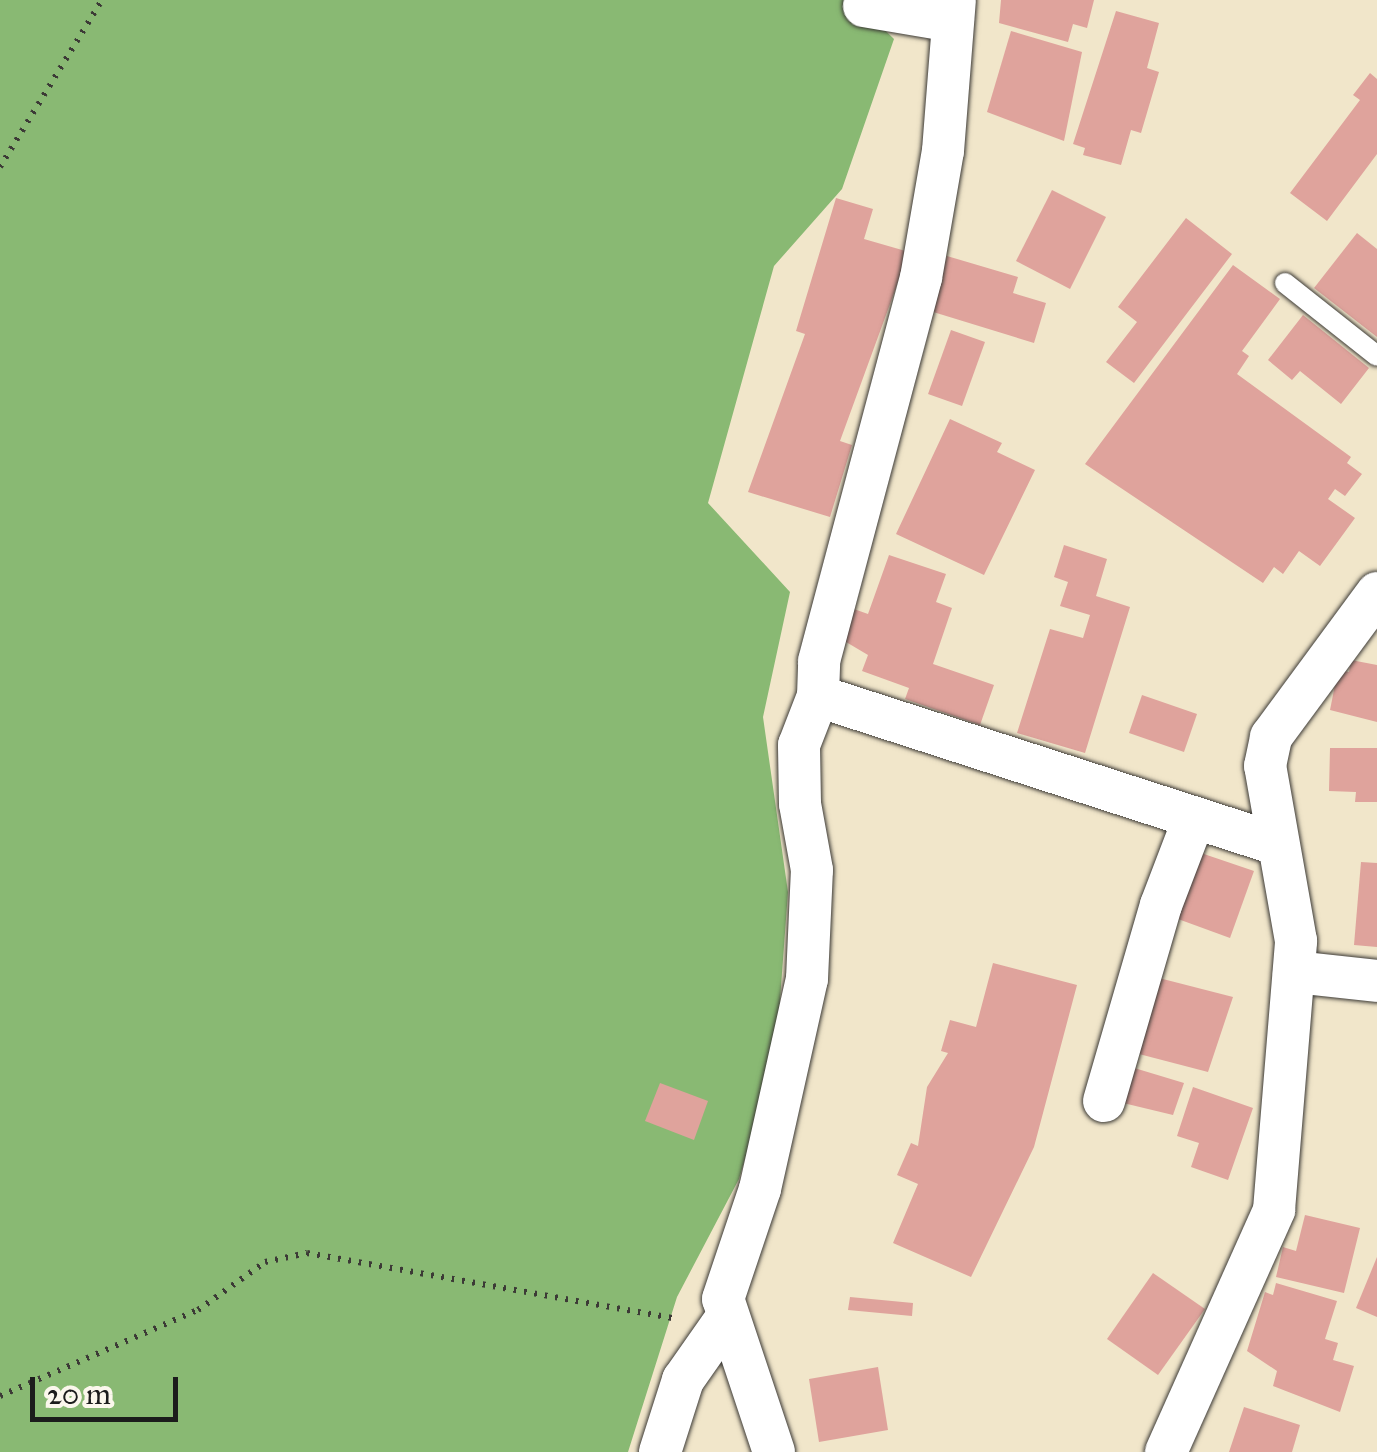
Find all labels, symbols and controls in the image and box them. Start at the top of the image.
scale bar [35,1357,182,1419]
text: 20 m [47,1376,111,1412]

